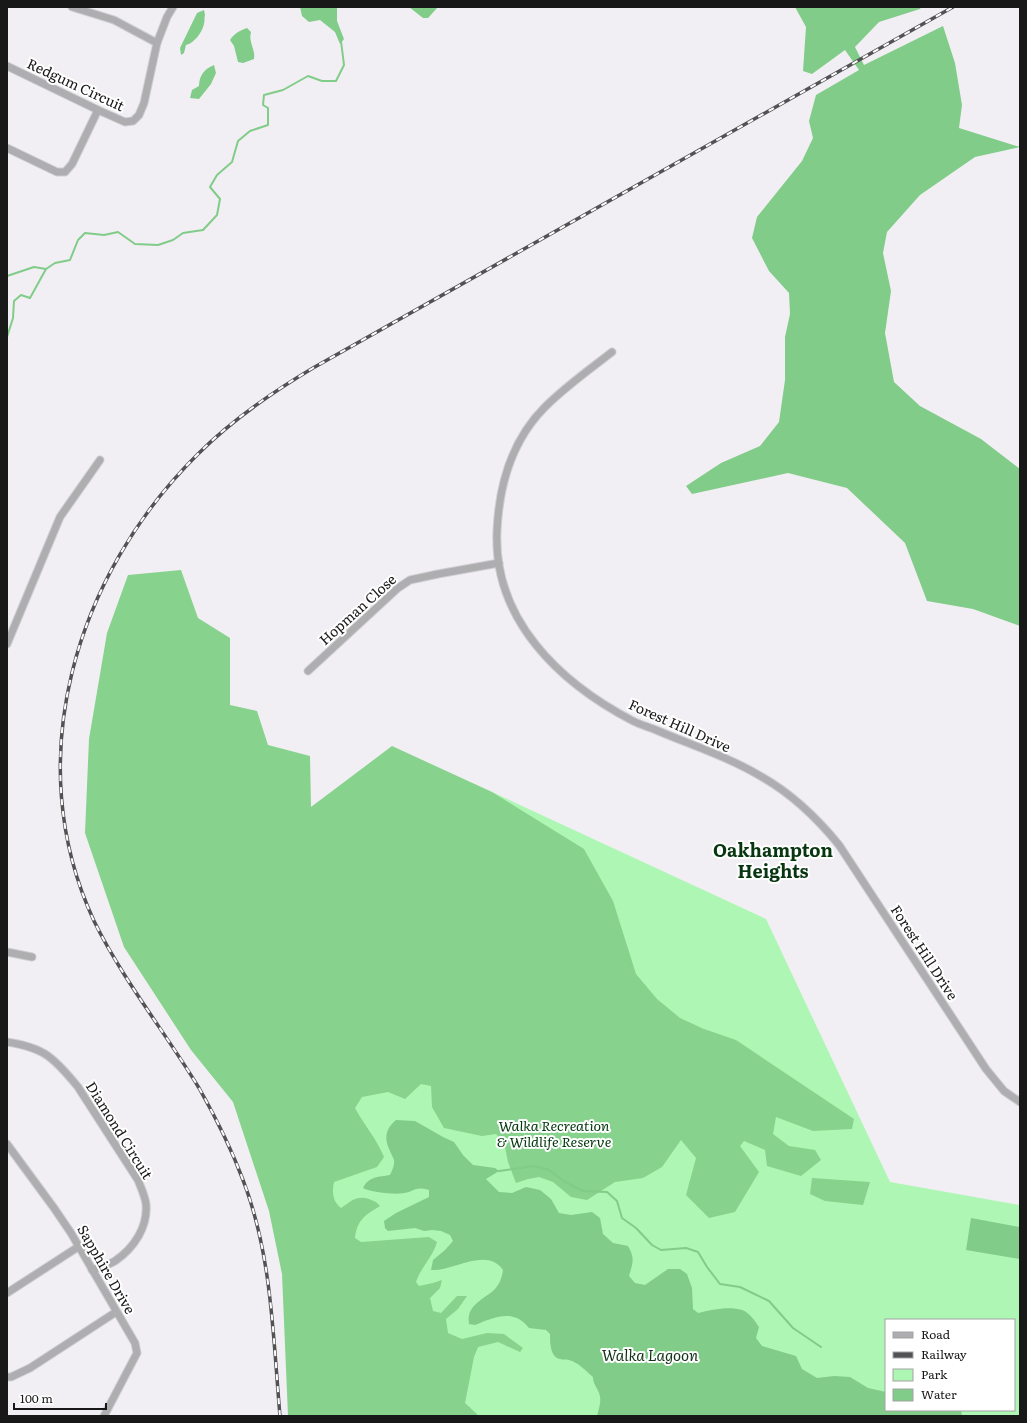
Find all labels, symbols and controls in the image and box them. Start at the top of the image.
street label: Redgum Circuit [24,53,128,115]
street label: Hopman Close [314,569,400,649]
street label: Forest Hill Drive [626,694,734,756]
district label: Oakhampton Heights [713,836,833,884]
street label: Forest Hill Drive [887,901,963,1003]
street label: Diamond Circuit [82,1077,158,1183]
park label: Walka Recreation & Wildlife Reserve [497,1115,612,1151]
street label: Sapphire Drive [73,1221,141,1317]
legend [885,1319,1015,1411]
text: Road [921,1325,951,1343]
water label: Walka Lagoon [602,1343,698,1366]
text: Railway [921,1345,967,1363]
text: Park [921,1365,948,1383]
scale bar [14,1385,106,1411]
text: Water [921,1385,957,1403]
text: 100 m [20,1389,53,1407]

